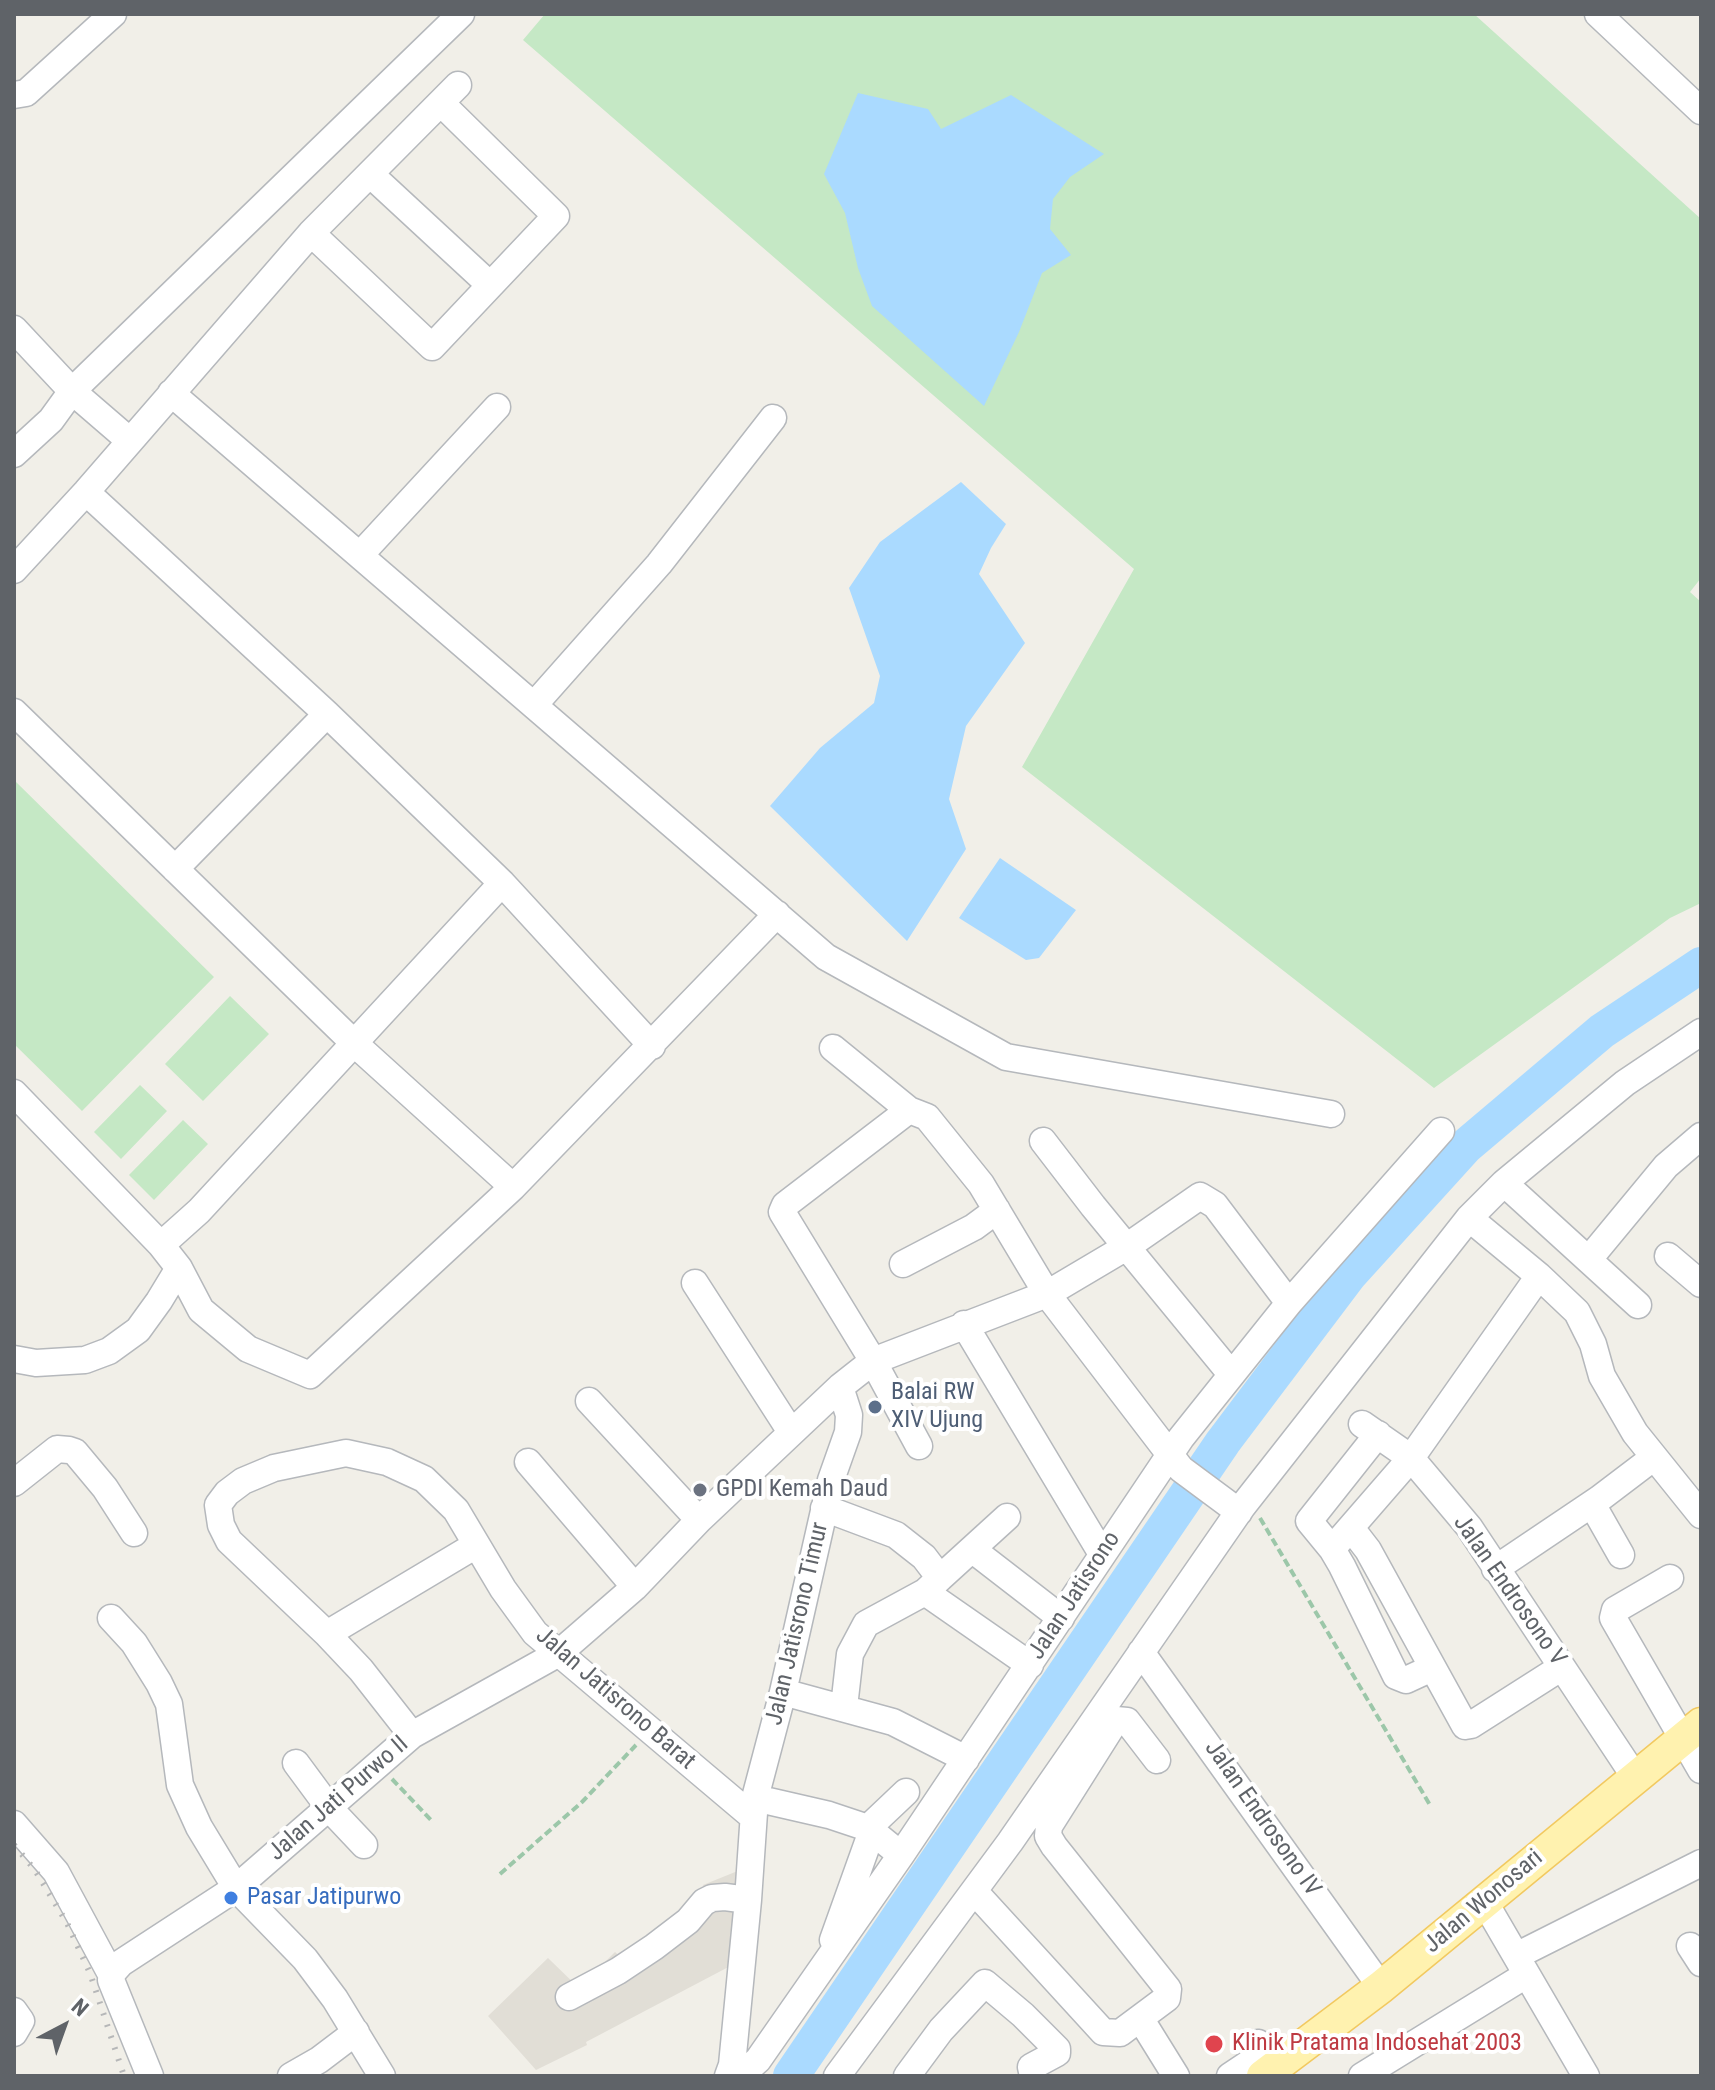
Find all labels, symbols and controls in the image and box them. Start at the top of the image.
place label: Balai RW XIV Ujung [891,1379,983,1435]
marker: Balai RW XIV Ujung [866,1398,884,1416]
place label: GPDI Kemah Daud [716,1476,888,1504]
marker: GPDI Kemah Daud [691,1481,709,1499]
street label: Jalan Endrosono V [1446,1510,1572,1672]
street label: Jalan Jatisrono Timur [761,1520,835,1728]
street label: Jalan Jatisrono [1023,1527,1127,1665]
street label: Jalan Jatisrono Barat [529,1622,701,1776]
street label: Jalan Jati Purwo II [263,1730,415,1868]
street label: Jalan Endrosono IV [1198,1736,1326,1902]
street label: Jalan Wonosari [1419,1844,1549,1960]
place label: Pasar Jatipurwo [247,1884,401,1912]
marker: Pasar Jatipurwo [222,1889,240,1907]
north arrow [24,1986,104,2066]
text: N [67,1994,93,2021]
place label: Klinik Pratama Indosehat 2003 [1232,2030,1522,2058]
marker: Klinik Pratama Indosehat 2003 [1203,2033,1225,2055]

